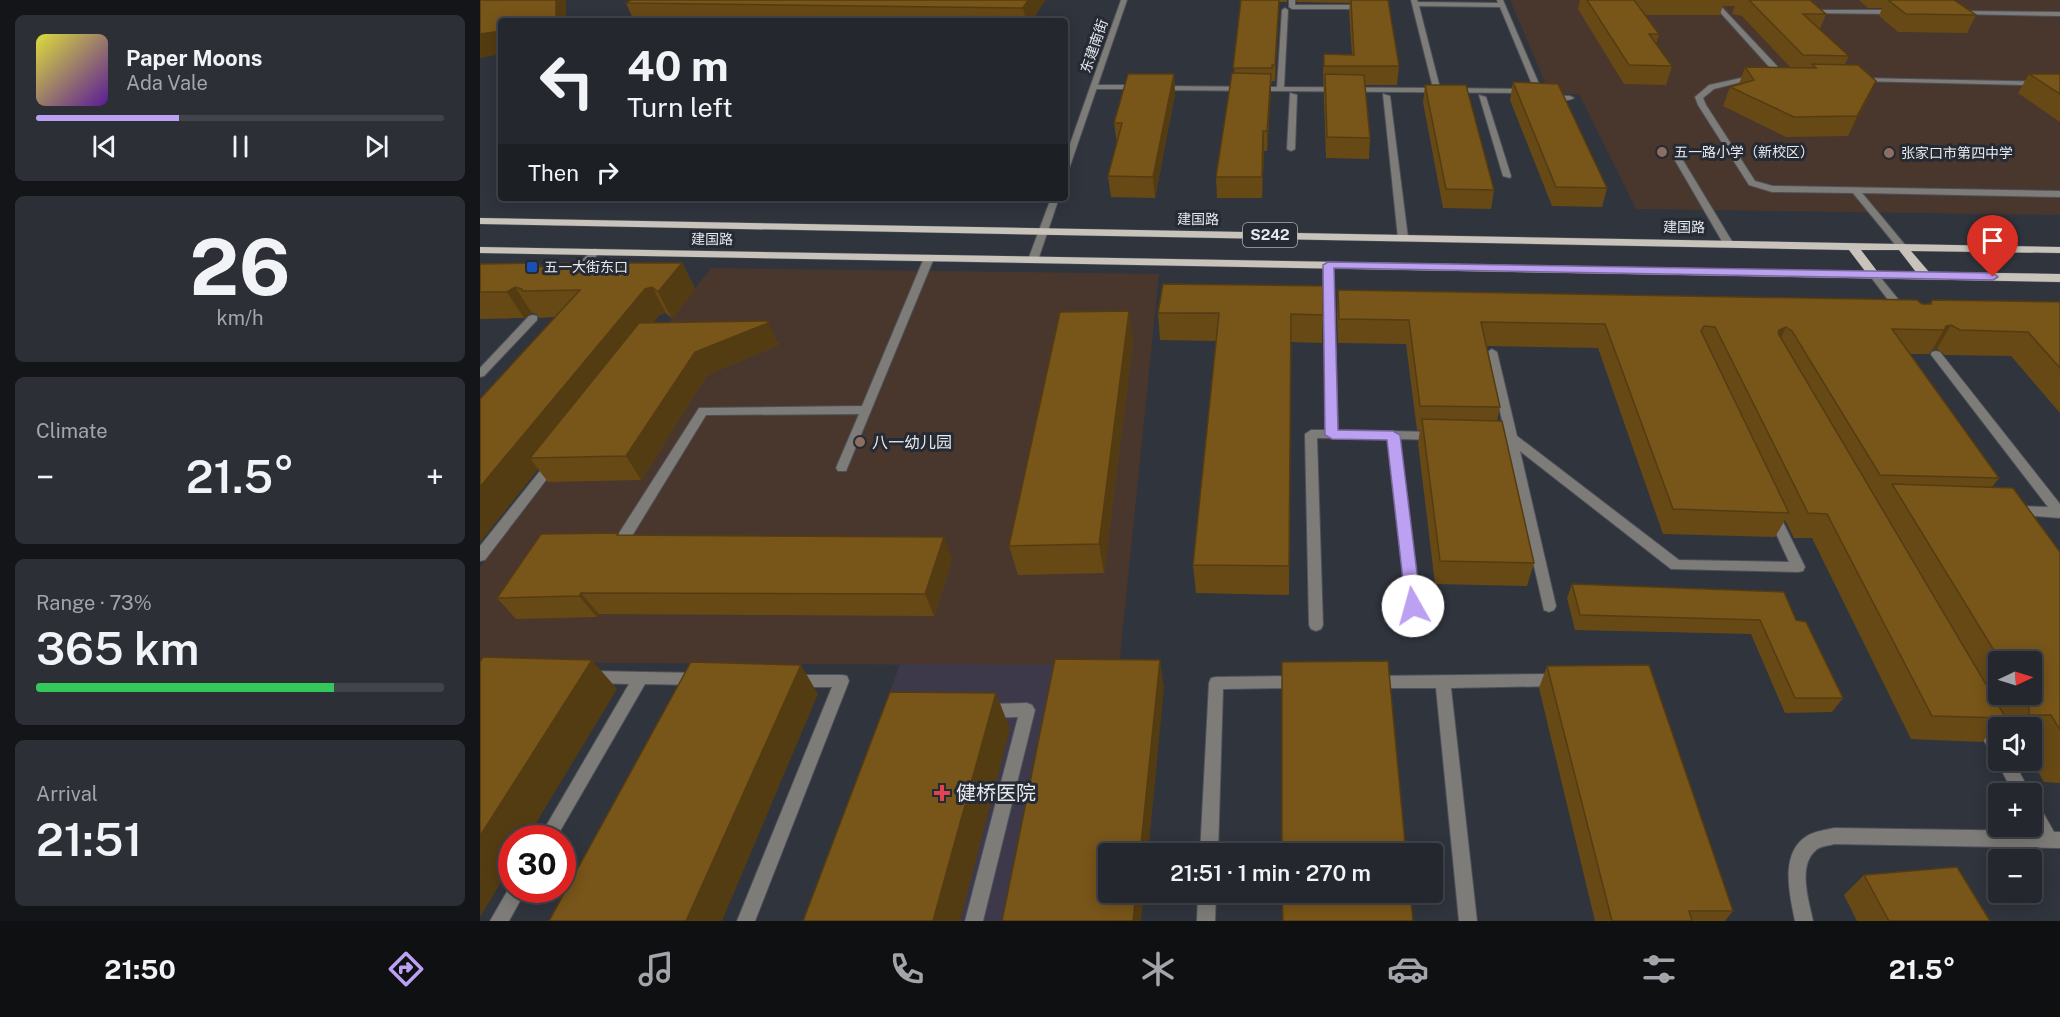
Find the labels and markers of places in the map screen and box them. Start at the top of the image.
place label: 五一路小学（新校区） [1674,144,1814,160]
marker: 五一路小学（新校区） [1655,145,1669,159]
place label: 张家口市第四中学 [1901,145,2013,161]
marker: 张家口市第四中学 [1882,146,1896,160]
pin [1967,215,2018,277]
place label: 五一大街东口 [544,259,628,275]
marker: 五一大街东口 [525,260,539,274]
place label: 八一幼儿园 [872,433,952,452]
marker: 八一幼儿园 [853,435,867,449]
place label: 健桥医院 [956,781,1036,805]
marker: 健桥医院 [933,784,951,802]

